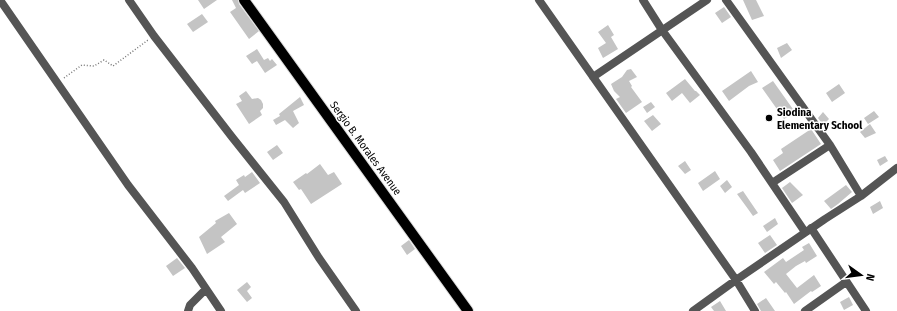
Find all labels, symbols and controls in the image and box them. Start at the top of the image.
street label: Sergio B. Morales Avenue [327,99,404,198]
place label: Siodina Elementary School [777,106,863,132]
marker: Siodina Elementary School [764,113,774,123]
north arrow [841,255,881,295]
text: N [863,273,877,282]

